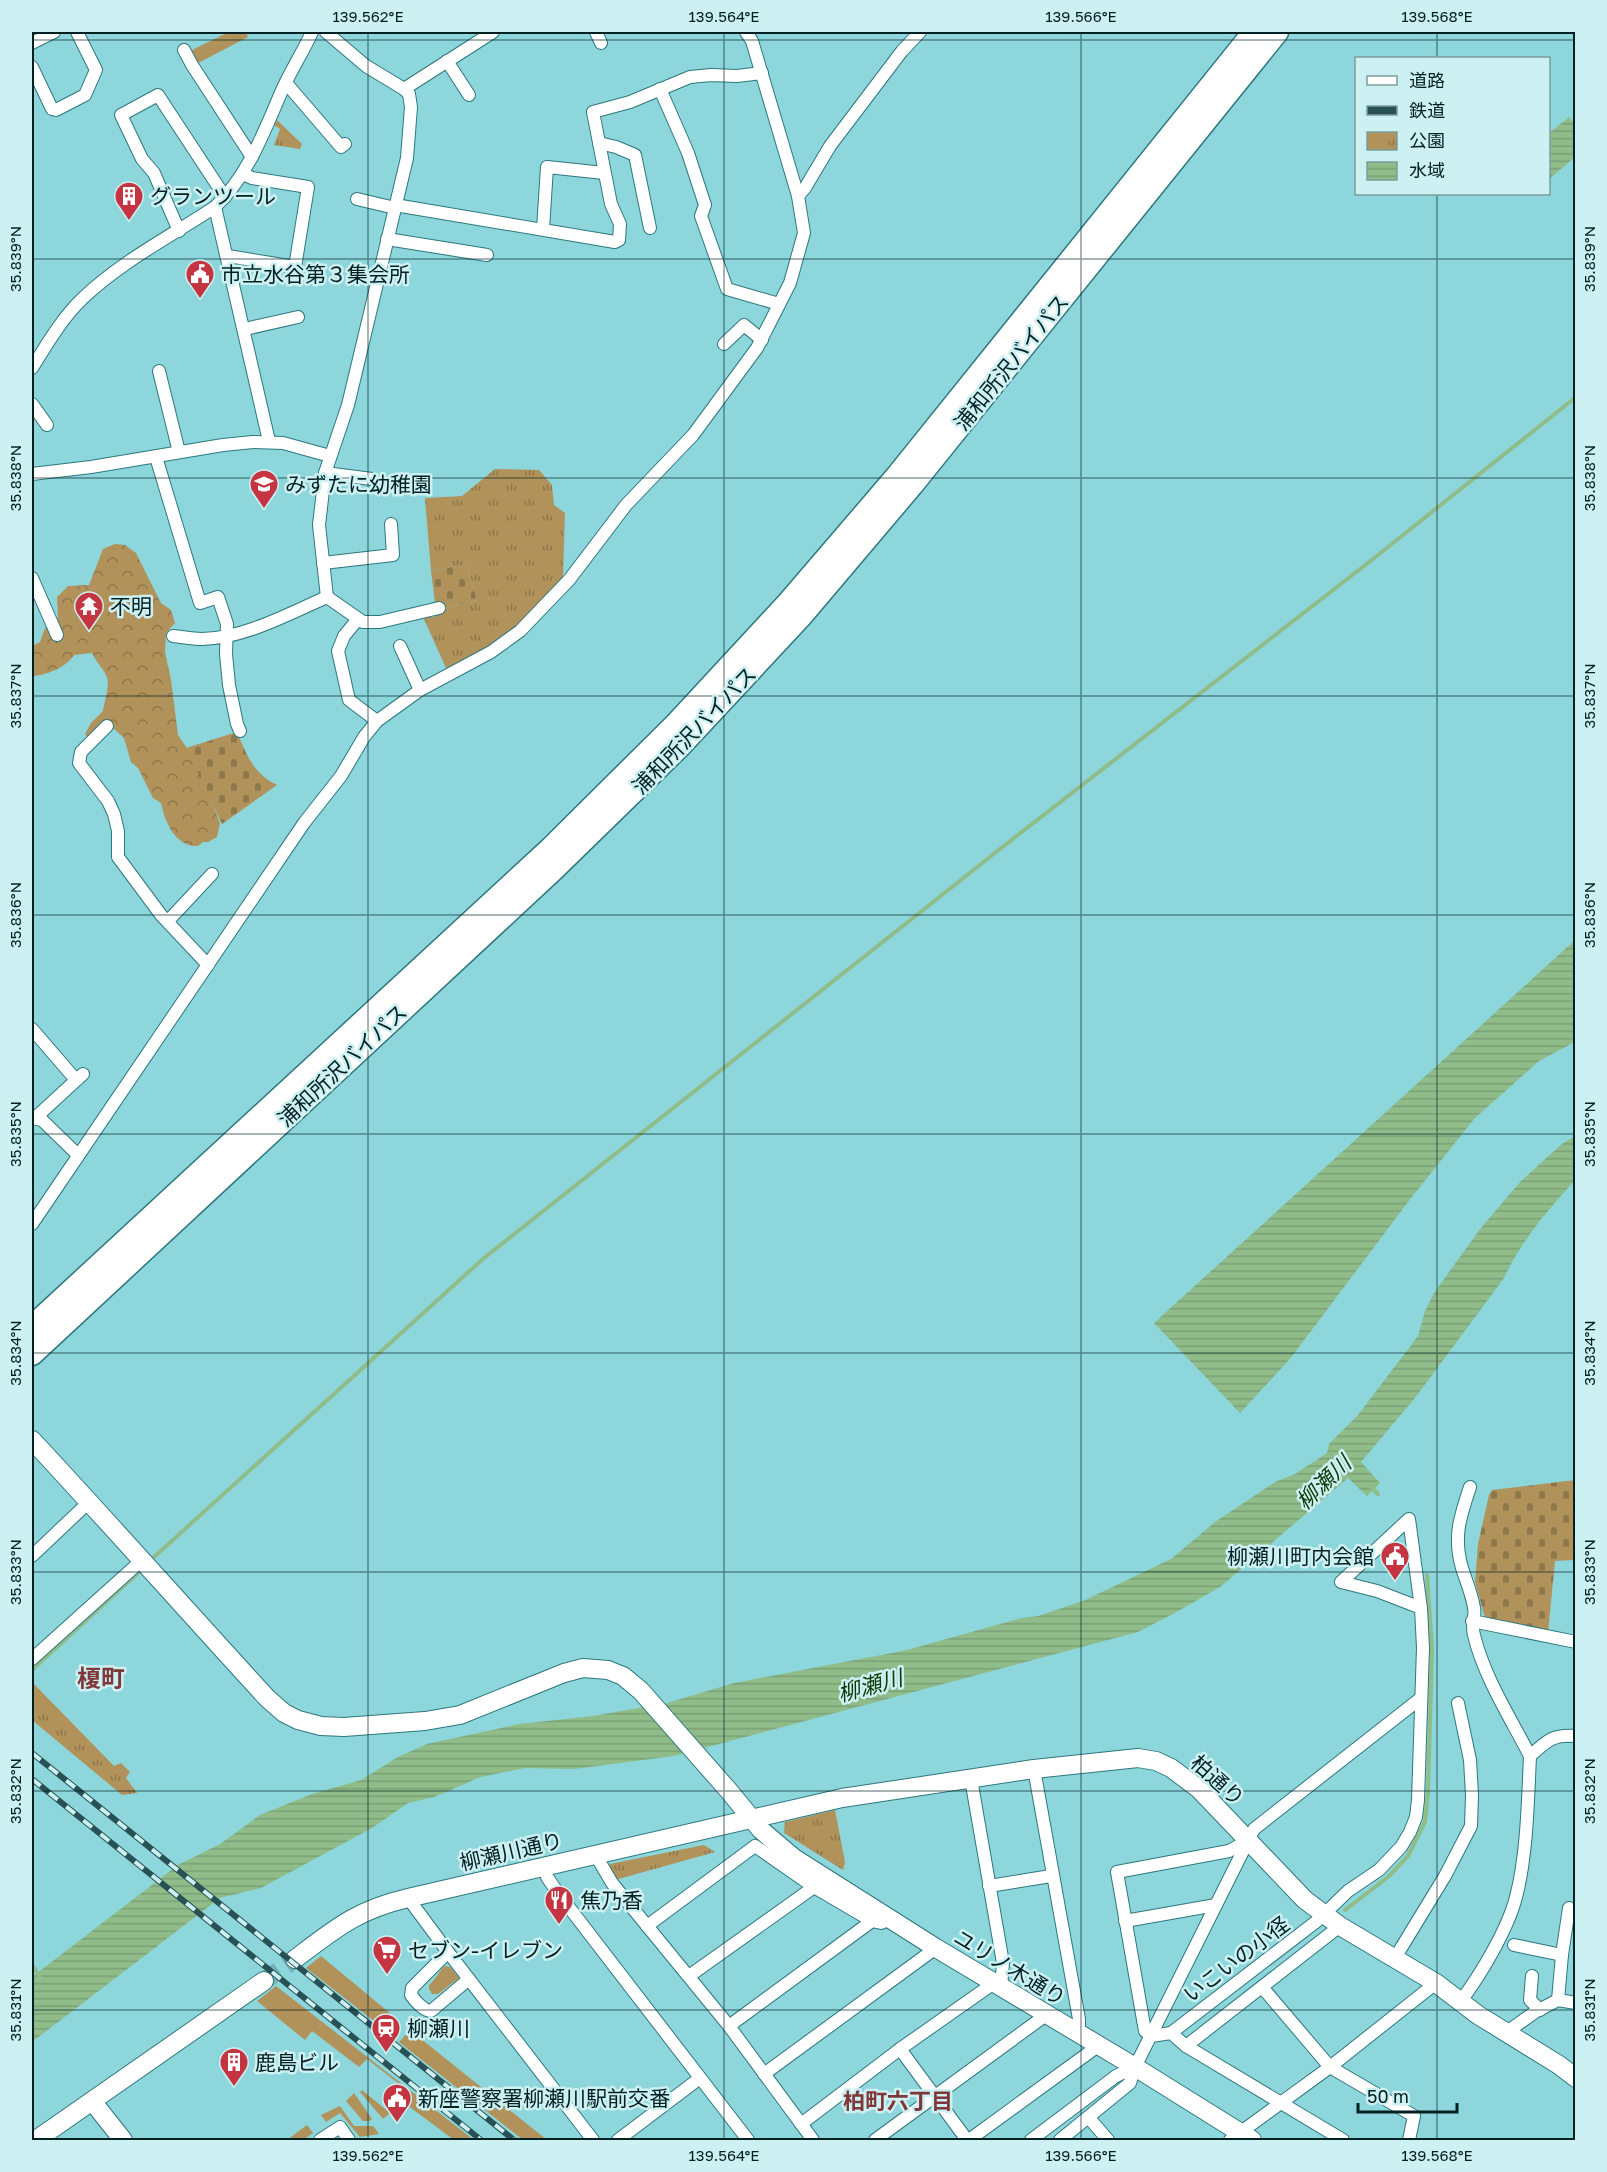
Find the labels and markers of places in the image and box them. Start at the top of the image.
building icon: グランツール [113,180,145,222]
place label: グランツール [150,183,276,209]
public building icon: 市立水谷第３集会所 [184,258,216,300]
place label: 市立水谷第３集会所 [221,261,410,287]
school or university icon: みずたに幼稚園 [248,468,280,510]
place label: みずたに幼稚園 [285,471,432,497]
temple icon: 不明 [73,590,105,632]
place label: 不明 [110,593,152,619]
public building icon: 柳瀬川町内会館 [1379,1540,1411,1582]
place label: 柳瀬川町内会館 [1227,1543,1374,1569]
restaurant icon: 焦乃香 [543,1884,575,1926]
place label: 焦乃香 [580,1887,643,1913]
supermarket icon: セブン-イレブン [371,1934,403,1976]
place label: セブン-イレブン [408,1937,563,1963]
station icon: 柳瀬川 [370,2012,402,2054]
place label: 柳瀬川 [407,2015,470,2041]
building icon: 鹿島ビル [218,2046,250,2088]
place label: 鹿島ビル [255,2049,339,2075]
public building icon: 新座警察署柳瀬川駅前交番 [381,2082,413,2124]
place label: 新座警察署柳瀬川駅前交番 [418,2085,670,2111]

